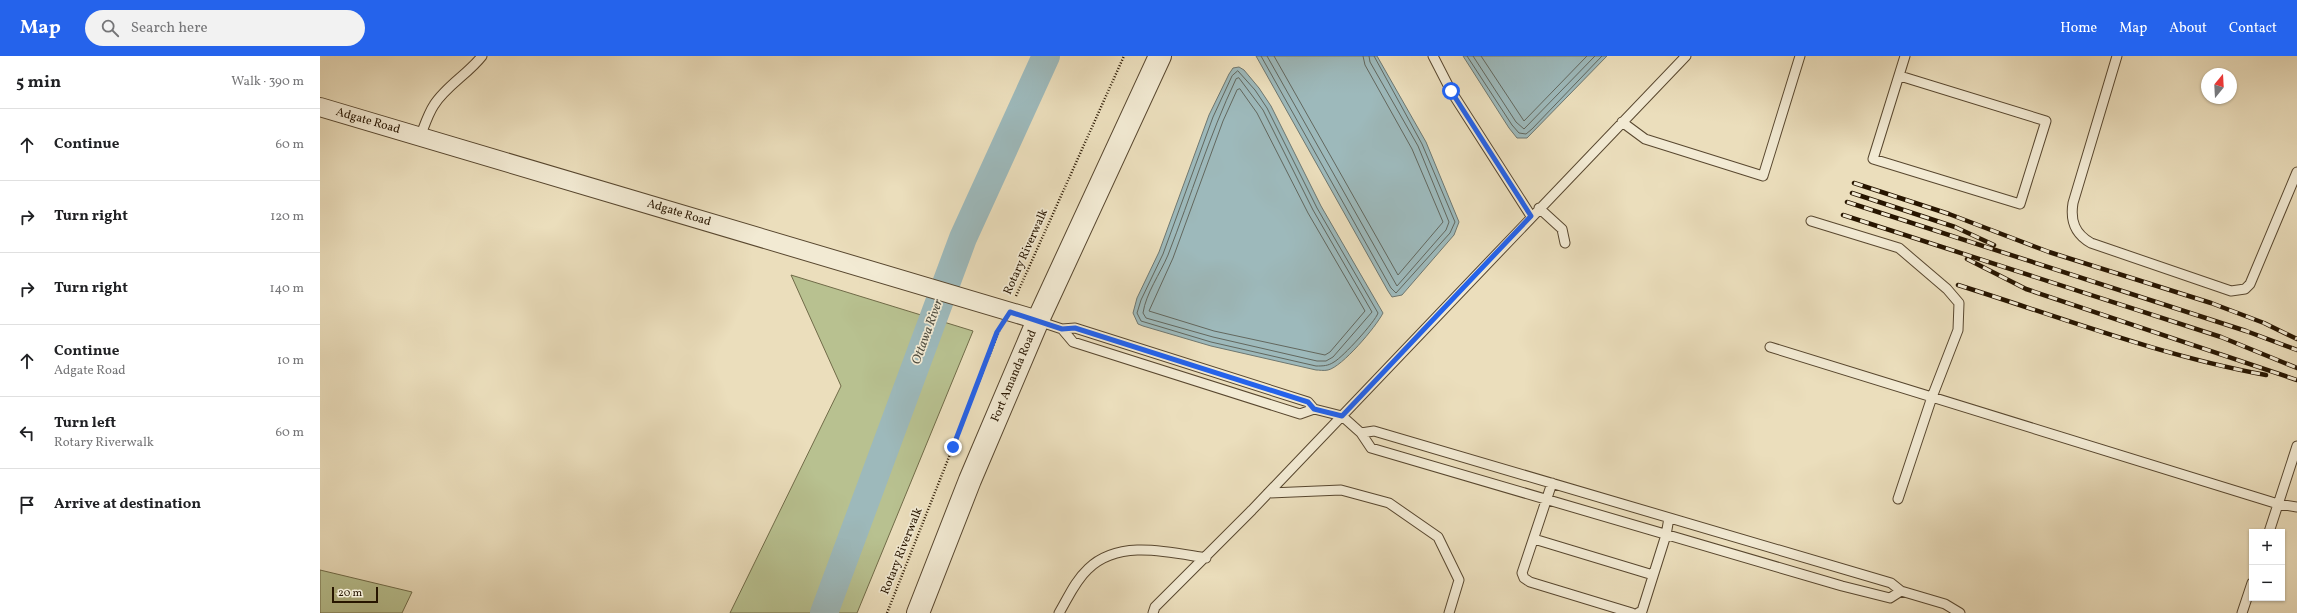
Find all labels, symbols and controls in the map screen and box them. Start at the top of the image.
search box [85,10,365,46]
text: Map [20,15,61,41]
icon: search [99,17,121,39]
text: Search here [131,18,208,39]
text: Home [2060,19,2097,38]
text: Map [2119,19,2147,38]
text: About [2169,19,2207,38]
text: Contact [2229,19,2277,38]
north arrow [2201,68,2237,104]
text: 5 min [16,71,61,94]
text: Walk · 390 m [231,73,304,91]
route start [1442,82,1460,100]
street label: Adgate Road [334,104,402,138]
icon: ahead [16,134,38,156]
text: Continue [54,134,119,155]
text: 60 m [276,136,304,154]
street label: Adgate Road [645,196,713,230]
icon: right [16,206,38,228]
text: Turn right [54,206,128,227]
street label: Rotary Riverwalk [1000,206,1052,297]
text: 120 m [270,208,304,226]
icon: right [16,278,38,300]
text: Turn right [54,278,128,299]
text: 140 m [270,280,304,298]
water label: Ottawa River [908,297,948,367]
street label: Fort Amanda Road [987,327,1041,425]
text: Continue [54,341,119,362]
icon: ahead [16,350,38,372]
text: 10 m [277,352,304,370]
text: Adgate Road [54,362,126,380]
text: Turn left [54,413,116,434]
icon: left [16,422,38,444]
text: 60 m [276,424,304,442]
text: Rotary Riverwalk [54,434,154,452]
route end [944,438,962,456]
icon: arrive [16,494,38,516]
text: Arrive at destination [54,494,201,515]
street label: Rotary Riverwalk [877,505,927,597]
map controls [2249,529,2285,601]
button: + [2249,529,2285,565]
button: − [2249,565,2285,601]
scale bar [332,585,378,604]
text: 20 m [338,586,362,601]

